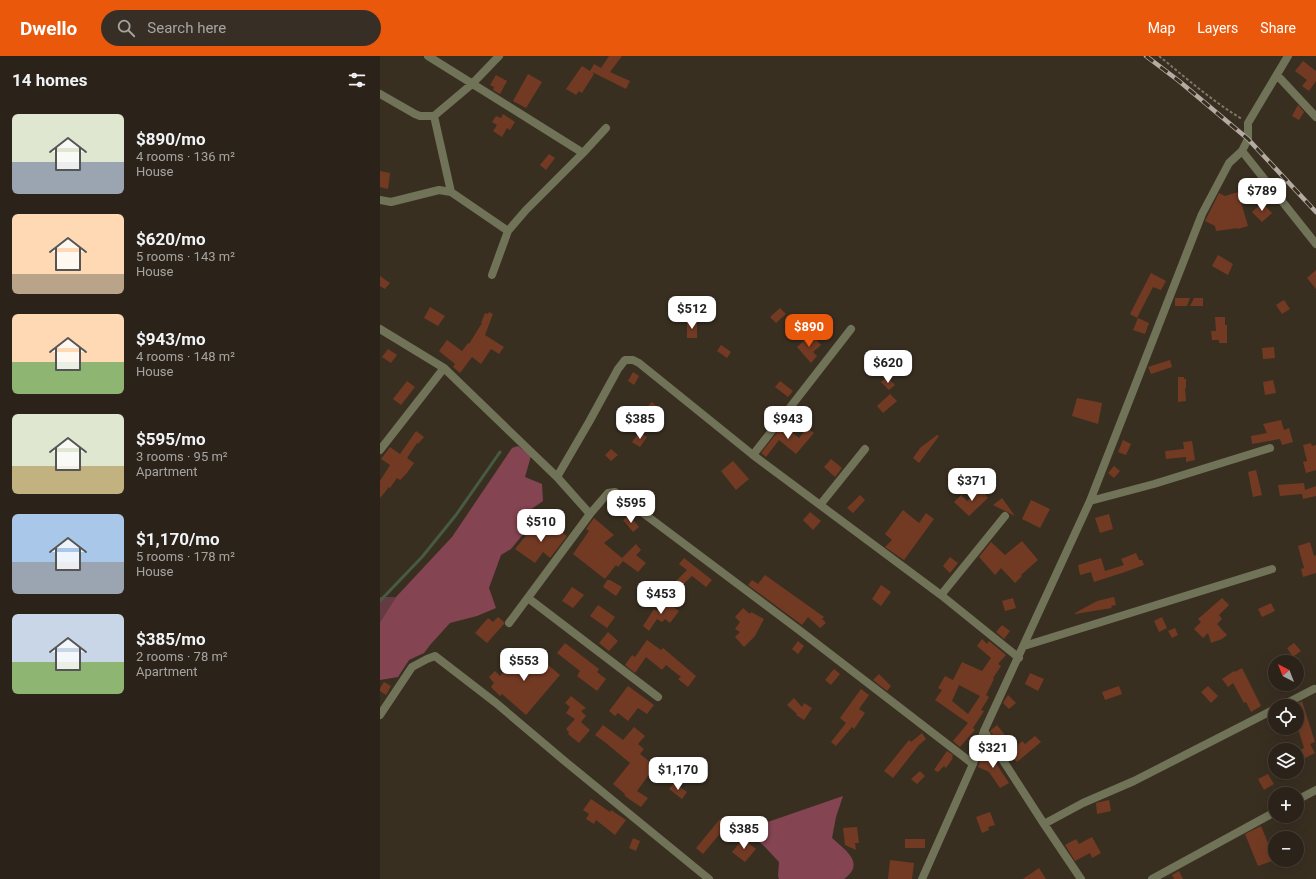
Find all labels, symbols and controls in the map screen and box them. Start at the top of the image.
search box [101,10,381,46]
text: Dwello [20,17,77,40]
icon: search [115,17,137,39]
text: Search here [147,19,226,37]
text: Map [1148,20,1175,36]
text: Layers [1197,20,1238,36]
text: Share [1260,20,1296,36]
icon: filters [346,69,368,91]
text: 14 homes [12,70,88,90]
text: $890/mo [136,129,206,149]
icon: home [44,130,92,178]
text: 4 rooms · 136 m² [136,149,235,164]
text: House [136,164,173,179]
pin: $789 [1238,178,1286,212]
text: $789 [1247,183,1277,198]
text: $620/mo [136,229,206,249]
icon: home [44,230,92,278]
text: 5 rooms · 143 m² [136,249,235,264]
text: House [136,264,173,279]
pin: $512 [668,296,716,330]
text: $512 [677,301,707,316]
pin: $890 [785,314,833,348]
text: $890 [794,319,824,334]
text: $943/mo [136,329,206,349]
icon: home [44,330,92,378]
text: 4 rooms · 148 m² [136,349,235,364]
pin: $620 [864,350,912,384]
text: $620 [873,355,903,370]
text: House [136,364,173,379]
pin: $385 [616,406,664,440]
pin: $943 [764,406,812,440]
text: $385 [625,411,655,426]
text: $943 [773,411,803,426]
text: $595/mo [136,429,206,449]
icon: home [44,430,92,478]
text: 3 rooms · 95 m² [136,449,228,464]
text: Apartment [136,464,198,479]
pin: $371 [948,468,996,502]
text: $371 [957,473,987,488]
pin: $595 [607,490,655,524]
text: $595 [616,495,646,510]
pin: $510 [517,509,565,543]
text: $510 [526,514,556,529]
text: $1,170/mo [136,529,220,549]
icon: home [44,530,92,578]
text: 5 rooms · 178 m² [136,549,235,564]
text: House [136,564,173,579]
pin: $453 [637,581,685,615]
text: $453 [646,586,676,601]
text: $385/mo [136,629,206,649]
icon: home [44,630,92,678]
pin: $553 [500,648,548,682]
text: 2 rooms · 78 m² [136,649,228,664]
text: $553 [509,653,539,668]
north arrow [1268,655,1304,691]
map controls [1268,655,1304,867]
text: Apartment [136,664,198,679]
button: locate [1268,699,1304,735]
pin: $321 [969,735,1017,769]
text: $321 [978,740,1008,755]
button: layers [1268,743,1304,779]
pin: $1,170 [645,757,711,791]
text: $1,170 [658,762,698,777]
button: + [1268,787,1304,823]
pin: $385 [720,816,768,850]
text: $385 [729,821,759,836]
button: − [1268,831,1304,867]

